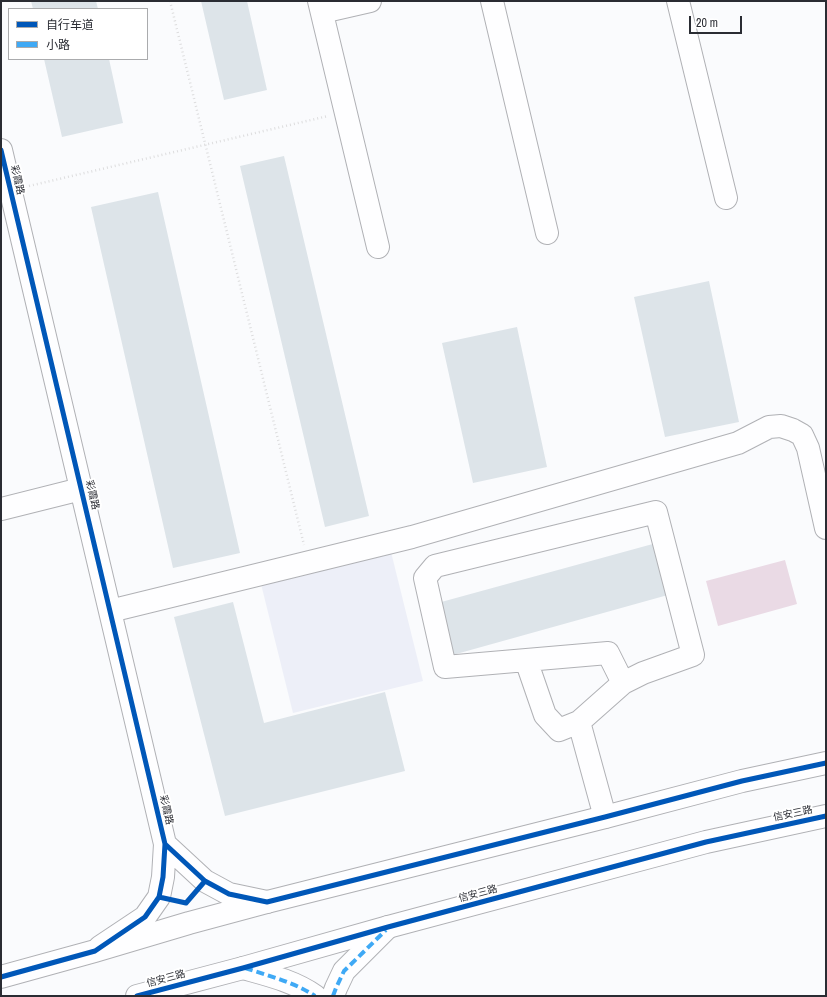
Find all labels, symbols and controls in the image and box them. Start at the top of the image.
legend [8,8,148,60]
scale bar [691,8,744,34]
text: 20 m [696,15,718,31]
text: 自行车道 [46,17,94,33]
text: 小路 [46,37,70,53]
street label: 彩霞路 [8,164,26,196]
street label: 彩霞路 [83,479,101,511]
street label: 彩霞路 [157,794,175,826]
street label: 信安三路 [772,804,814,824]
street label: 信安三路 [457,883,499,905]
street label: 信安三路 [145,968,187,990]

